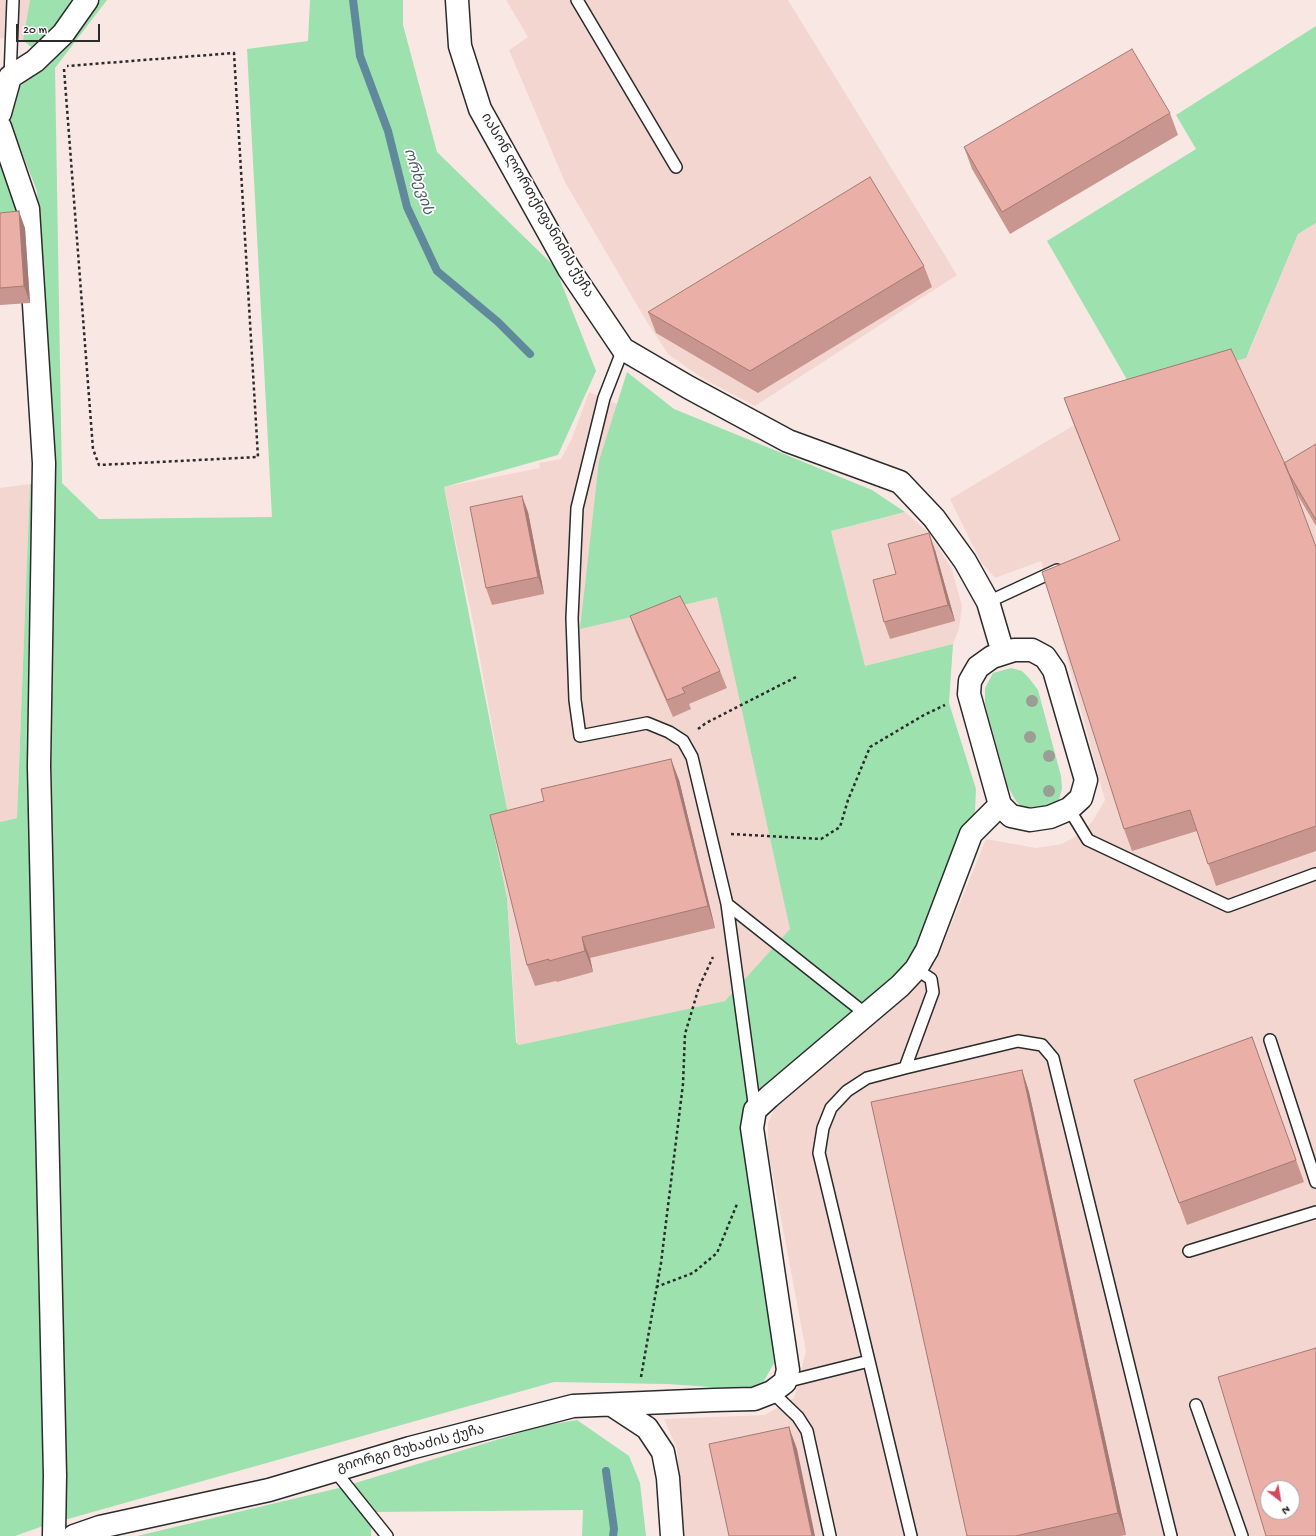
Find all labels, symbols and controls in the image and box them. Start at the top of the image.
scale bar [18,16,102,42]
text: 20 m [23,24,47,38]
street label: იასონ ლორთქიფანიძის ქუჩა [476,111,596,301]
water label: ორხევის [398,147,436,217]
street label: გიორგი მუხაძის ქუჩა [336,1422,486,1478]
north arrow [1260,1480,1300,1520]
text: N [1279,1502,1292,1516]

